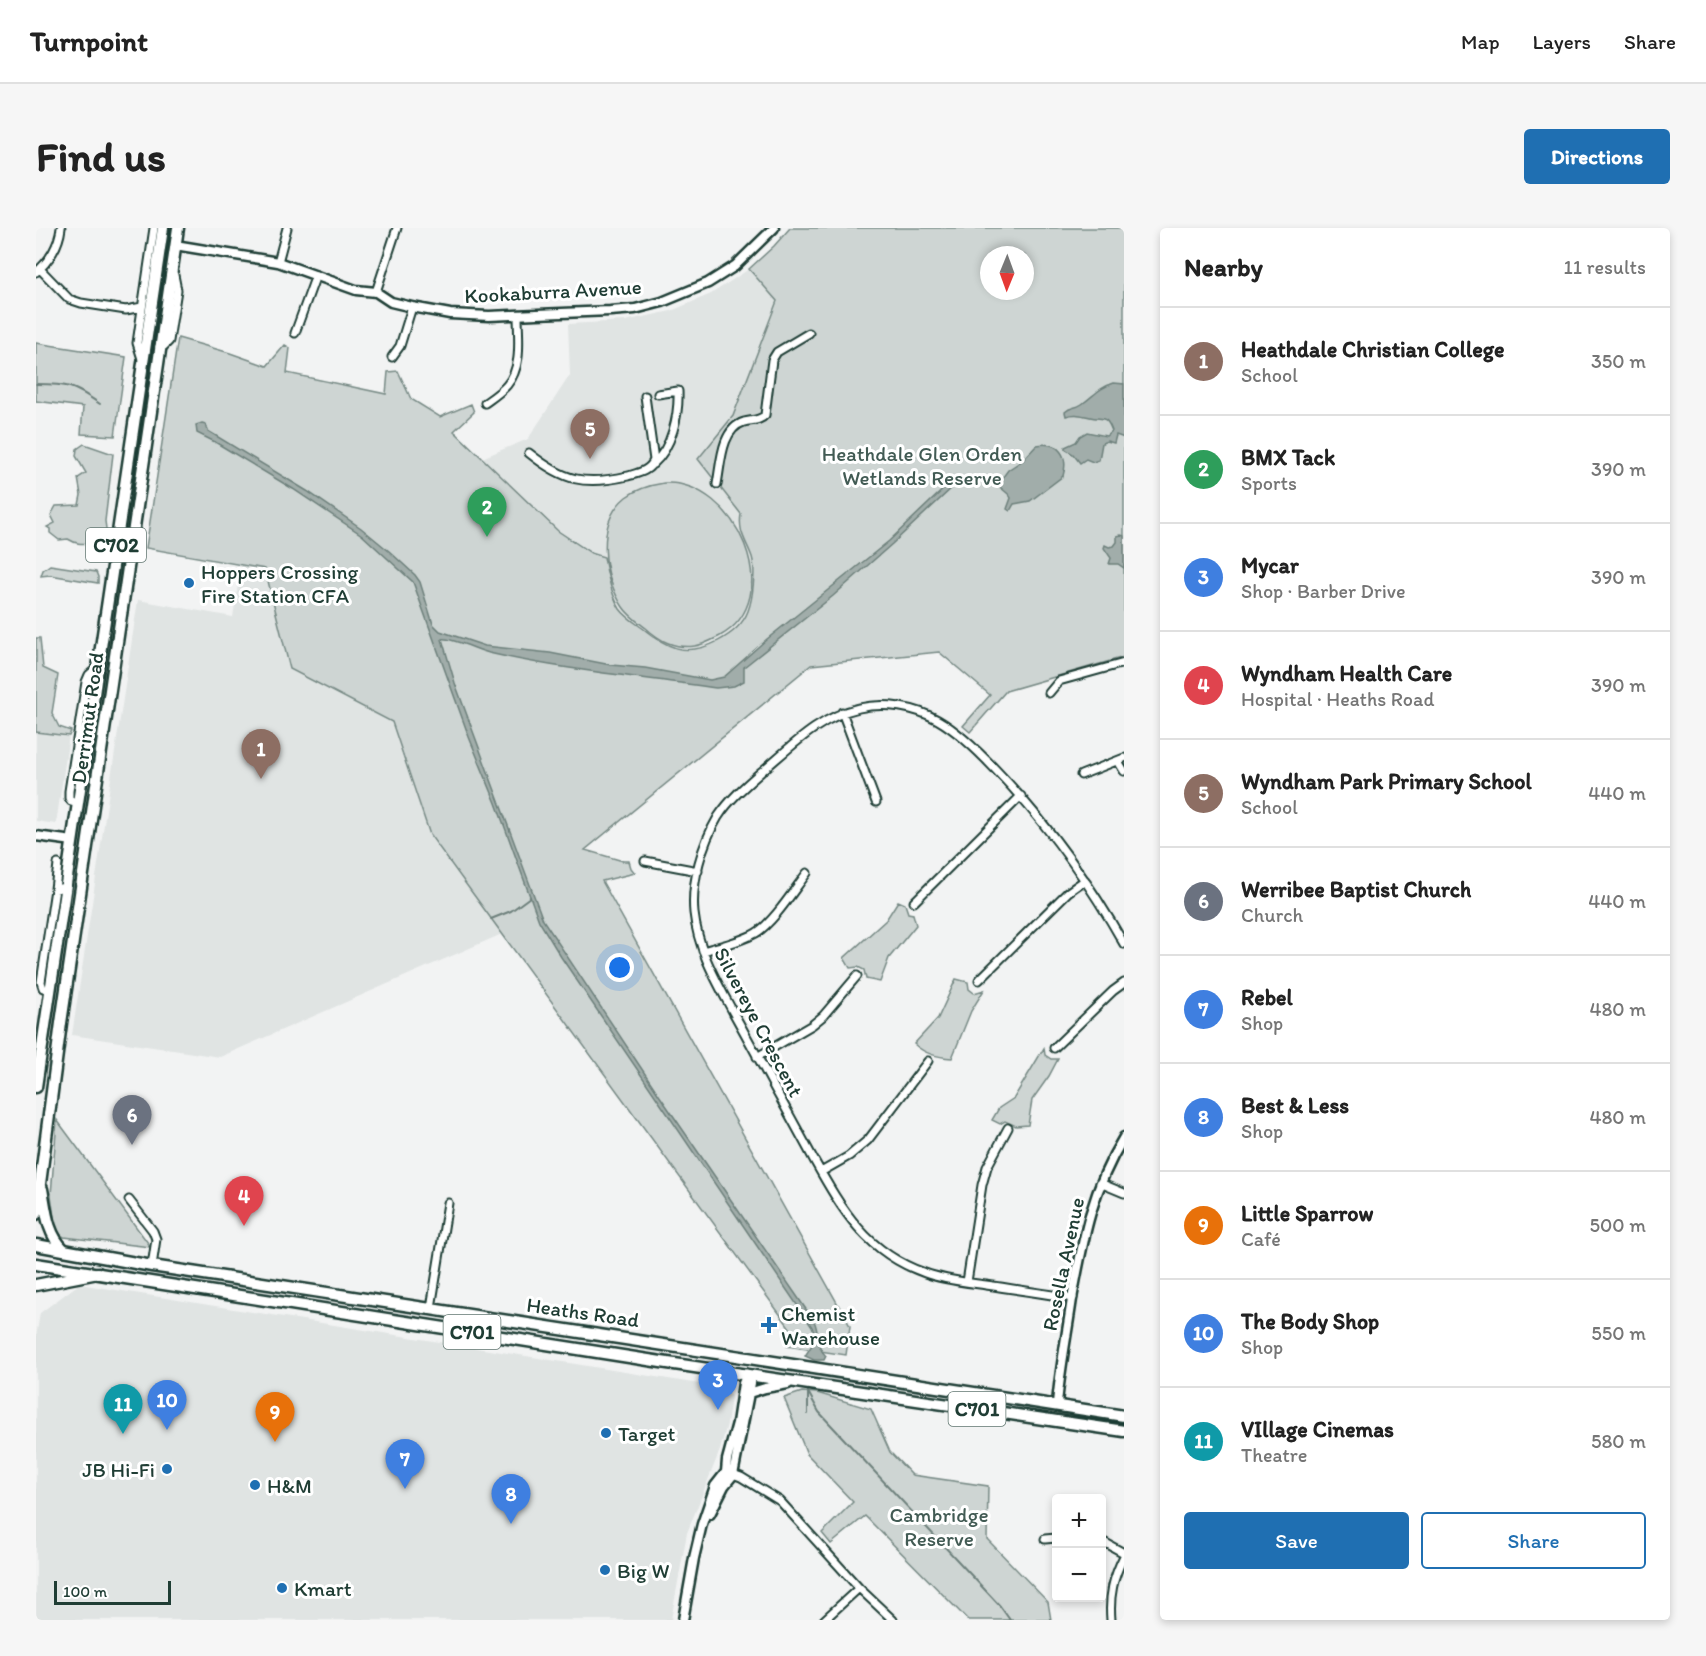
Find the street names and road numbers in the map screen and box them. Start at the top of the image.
street label: Kookaburra Avenue [464,274,642,308]
road number: C702 [86,528,146,562]
street label: Derrimut Road [65,651,109,785]
street label: Silvereye Crescent [709,943,809,1101]
street label: Rosella Avenue [1037,1195,1089,1333]
street label: Heaths Road [525,1292,641,1332]
road number: C701 [444,1315,500,1349]
road number: C701 [948,1392,1006,1426]

